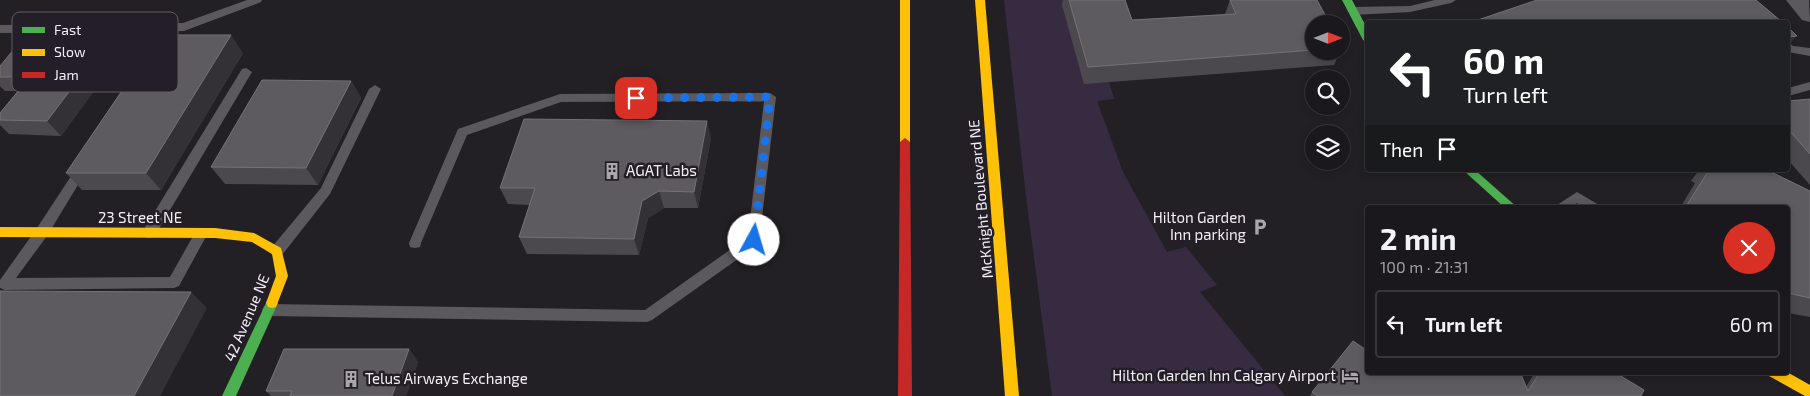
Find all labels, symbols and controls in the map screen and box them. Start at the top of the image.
legend [12,12,178,92]
north arrow [1305,15,1350,60]
map controls [1305,15,1350,170]
text: Fast [54,21,81,38]
text: 60 m [1463,39,1544,81]
icon: left [1380,40,1445,105]
text: Slow [54,43,86,60]
text: Jam [54,66,79,83]
button: search [1305,70,1350,115]
pin [615,77,657,119]
text: Turn left [1463,81,1548,107]
icon: arrive [622,84,650,112]
street label: McKnight Boulevard NE [964,119,996,279]
button: layers [1305,125,1350,170]
icon: arrive [1433,135,1461,163]
text: Then [1380,138,1423,161]
building icon: AGAT Labs [602,161,622,181]
place label: AGAT Labs [626,161,697,179]
street label: 23 Street NE [98,208,182,226]
place label: Hilton Garden Inn parking [1153,208,1247,243]
position arrow [727,213,779,265]
parking icon: Hilton Garden Inn parking [1250,217,1270,237]
text: 2 min [1380,220,1457,256]
button: close [1723,222,1775,274]
text: 100 m · 21:31 [1380,257,1469,276]
street label: 42 Avenue NE [220,271,273,364]
icon: left [1382,310,1410,338]
text: Turn left [1425,313,1502,336]
text: 60 m [1730,313,1773,336]
place label: Hilton Garden Inn Calgary Airport [1112,366,1336,384]
hotel icon: Hilton Garden Inn Calgary Airport [1340,366,1360,386]
building icon: Telus Airways Exchange [341,369,361,389]
place label: Telus Airways Exchange [365,369,528,387]

